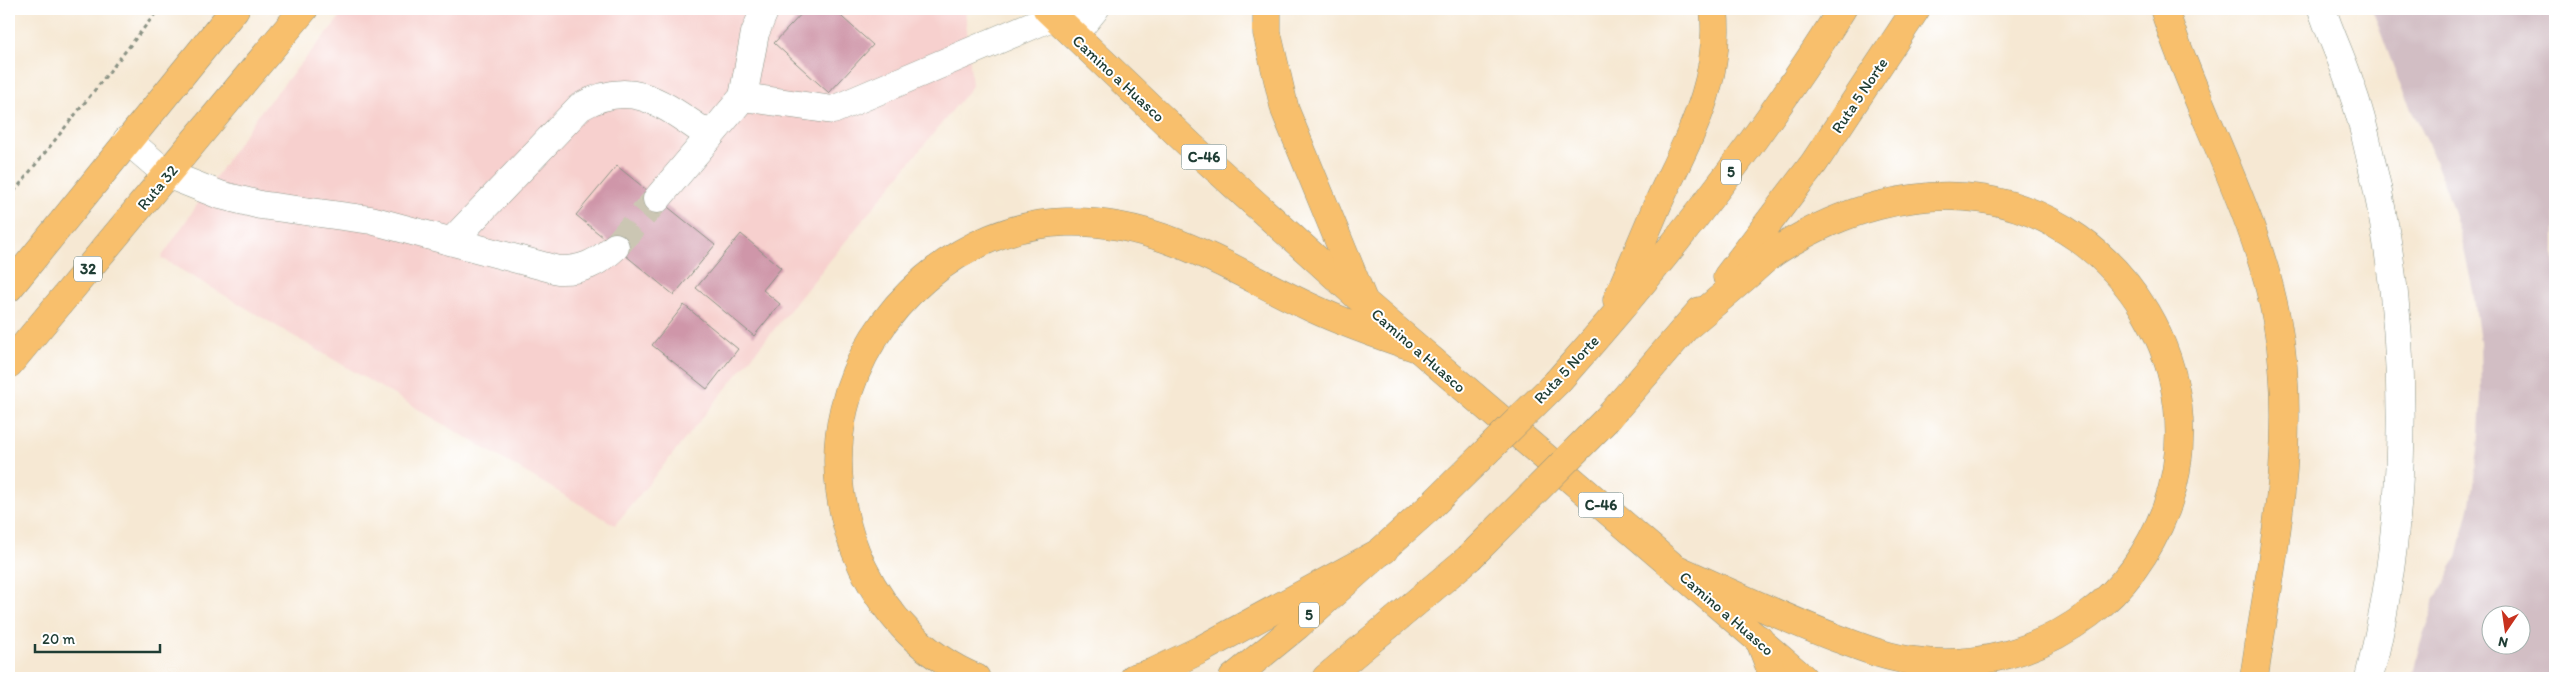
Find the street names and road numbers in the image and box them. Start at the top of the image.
street label: Camino a Huasco [1069,31,1169,126]
street label: Ruta 5 Norte [1827,54,1892,137]
road number: C-46 [1182,144,1226,170]
street label: Ruta 32 [133,160,182,214]
road number: 5 [1721,160,1741,184]
road number: 32 [74,256,102,282]
street label: Camino a Huasco [1368,304,1470,397]
street label: Ruta 5 Norte [1530,331,1603,408]
road number: C-46 [1578,492,1624,518]
street label: Camino a Huasco [1676,567,1778,660]
road number: 5 [1299,602,1319,628]

